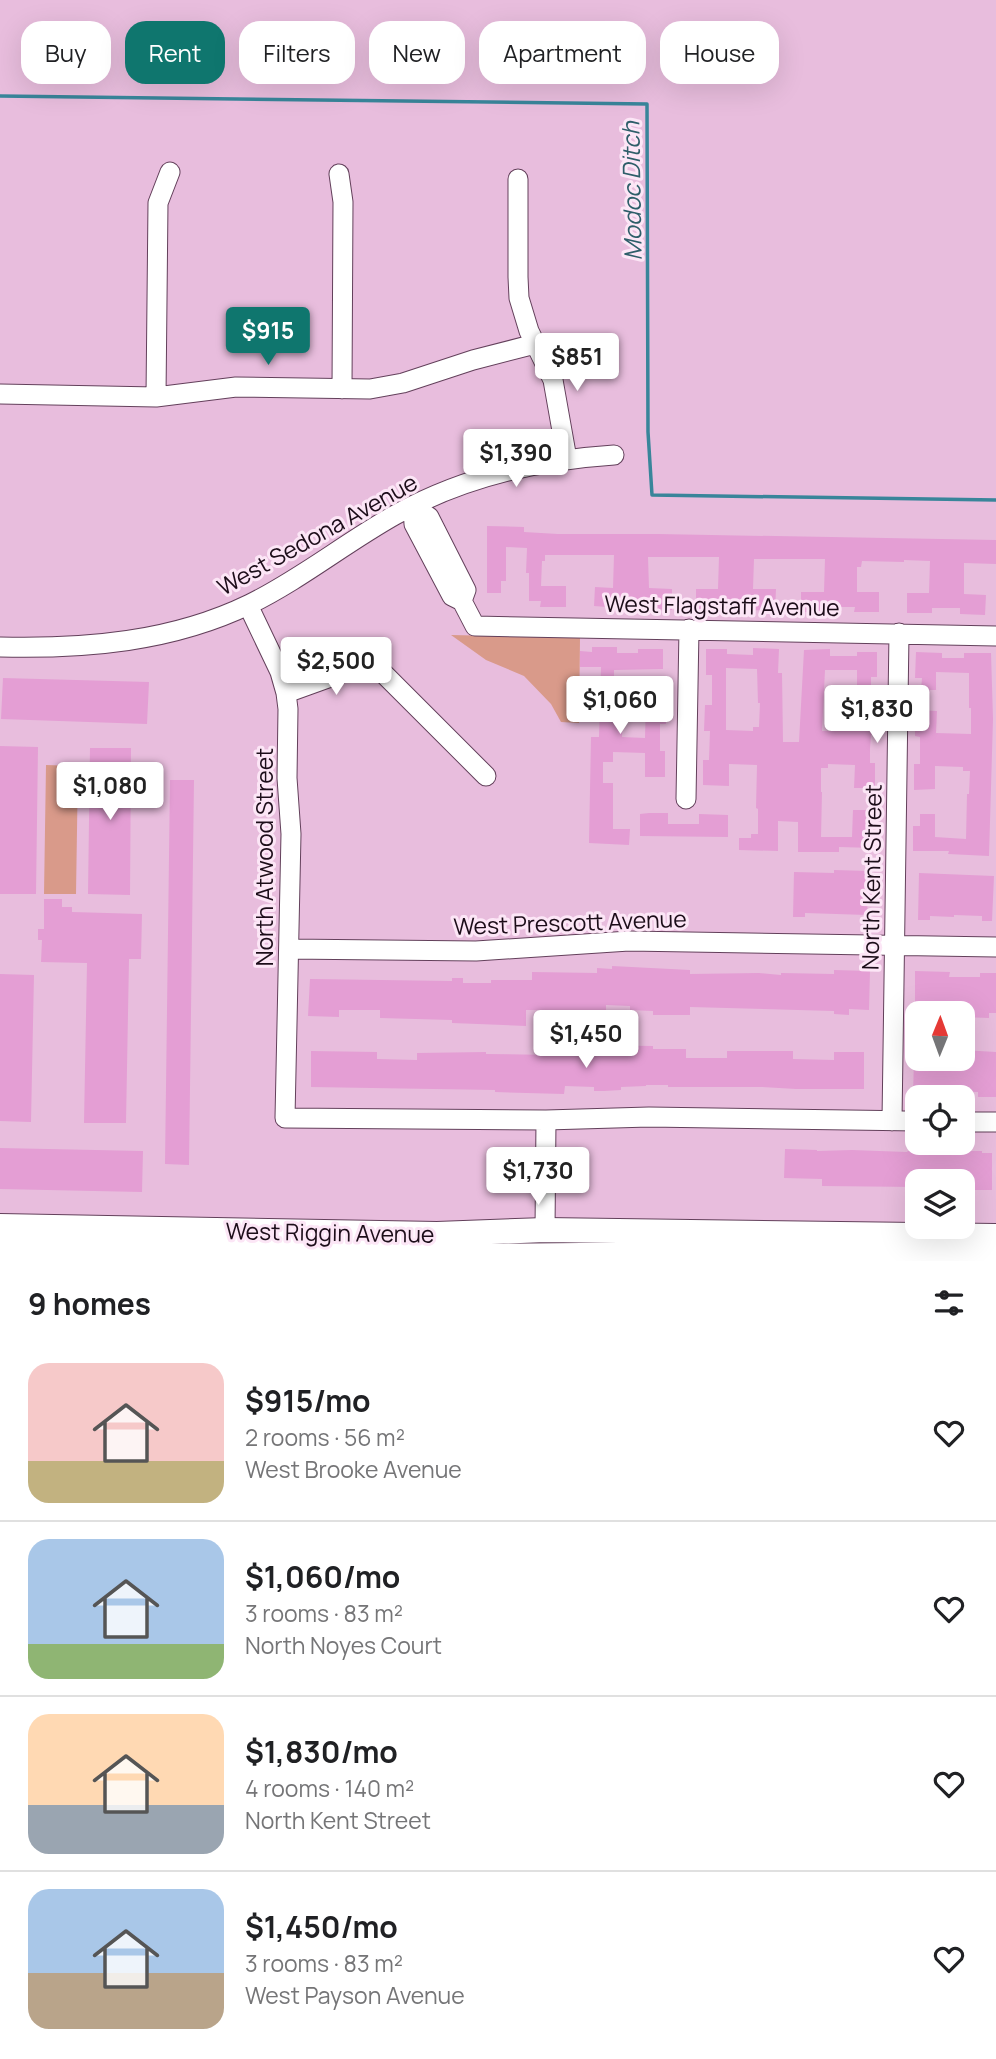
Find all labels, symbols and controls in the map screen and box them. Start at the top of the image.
chip: Buy [21,21,111,84]
chip: Rent [125,21,225,84]
chip: Filters [239,21,355,84]
chip: New [369,21,465,84]
chip: Apartment [479,21,646,84]
chip: House [660,21,779,84]
water label: Modoc Ditch [613,120,649,261]
pin: $915 [227,308,309,367]
text: $915 [242,314,294,346]
pin: $851 [536,334,618,393]
text: $851 [551,340,603,372]
pin: $1,390 [459,430,573,489]
text: $1,390 [479,436,553,468]
street label: West Sedona Avenue [211,466,423,602]
street label: West Flagstaff Avenue [604,587,840,623]
pin: $2,500 [279,638,393,697]
text: $2,500 [297,644,375,676]
pin: $1,060 [563,676,677,736]
text: $1,060 [582,683,658,715]
pin: $1,830 [820,686,934,745]
text: $1,830 [840,692,914,724]
street label: North Atwood Street [248,748,280,966]
pin: $1,080 [53,762,167,822]
text: $1,080 [73,769,147,801]
street label: North Kent Street [853,784,889,970]
street label: West Prescott Avenue [453,902,687,942]
north arrow [905,1001,975,1071]
map controls [905,1001,975,1239]
pin: $1,450 [529,1010,643,1070]
text: $1,450 [549,1017,623,1049]
button: locate [905,1085,975,1155]
pin: $1,730 [481,1148,595,1207]
text: $1,730 [502,1154,574,1186]
button: layers [905,1169,975,1239]
street label: West Riggin Avenue [225,1214,435,1250]
text: 9 homes [28,1283,151,1324]
icon: filters [930,1284,968,1322]
text: $915/mo [245,1380,371,1421]
icon: home [84,1391,168,1475]
icon: heart [930,1414,968,1452]
text: 2 rooms · 56 m² [245,1421,405,1453]
text: West Brooke Avenue [245,1453,462,1485]
text: $1,060/mo [245,1556,400,1597]
icon: home [84,1567,168,1651]
icon: heart [930,1590,968,1628]
text: 3 rooms · 83 m² [245,1597,403,1629]
text: North Noyes Court [245,1629,442,1661]
text: $1,830/mo [245,1731,398,1772]
icon: home [84,1742,168,1826]
icon: heart [930,1765,968,1803]
text: 4 rooms · 140 m² [245,1772,414,1804]
text: North Kent Street [245,1804,431,1836]
text: $1,450/mo [245,1906,398,1947]
icon: home [84,1917,168,2001]
icon: heart [930,1940,968,1978]
text: 3 rooms · 83 m² [245,1947,403,1979]
text: West Payson Avenue [245,1979,465,2011]

